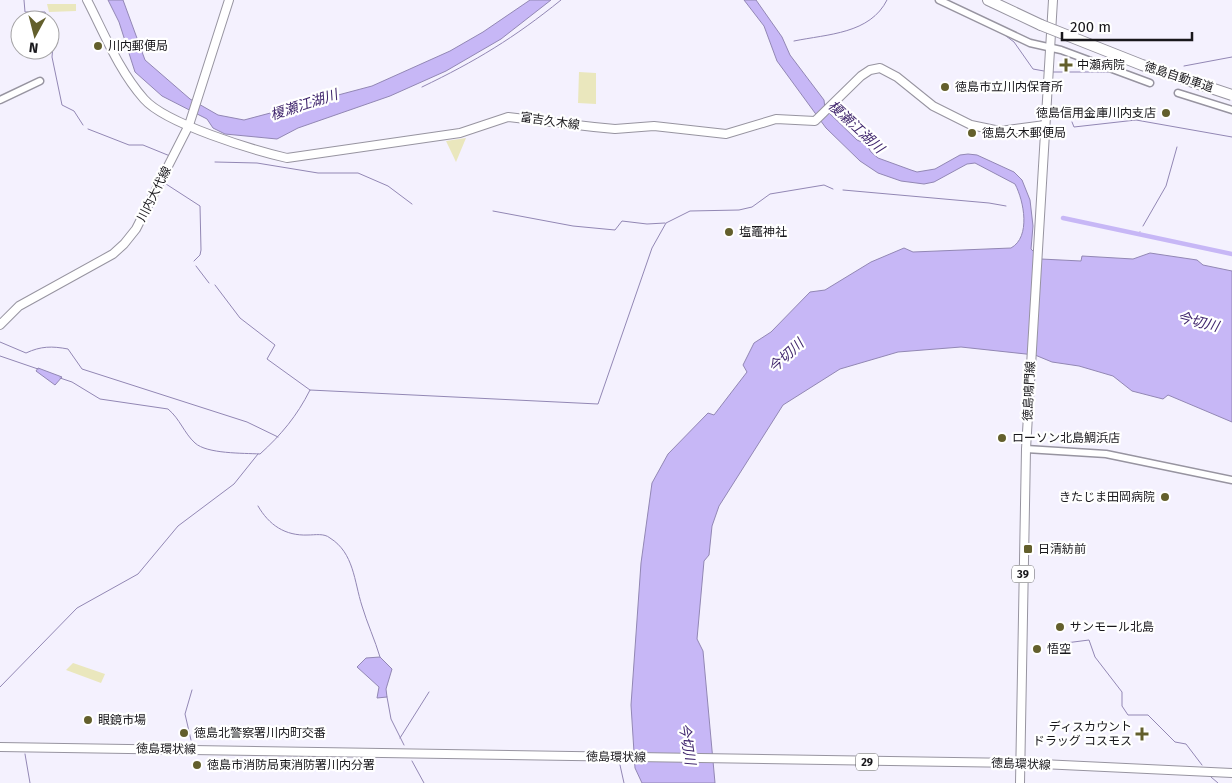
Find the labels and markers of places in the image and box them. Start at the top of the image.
place label: 川内郵便局 [108,39,168,53]
marker: 川内郵便局 [92,40,104,52]
marker: 中瀬病院 [1059,58,1073,72]
place label: 中瀬病院 [1077,58,1125,72]
place label: 徳島市立川内保育所 [955,80,1063,94]
marker: 徳島市立川内保育所 [939,81,951,93]
place label: 徳島信用金庫川内支店 [1036,106,1156,120]
marker: 徳島信用金庫川内支店 [1160,107,1172,119]
place label: 徳島久木郵便局 [982,126,1066,140]
marker: 徳島久木郵便局 [966,127,978,139]
place label: 塩竈神社 [739,225,787,239]
marker: 塩竈神社 [723,226,735,238]
place label: ローソン北島鯛浜店 [1012,431,1120,445]
marker: ローソン北島鯛浜店 [996,432,1008,444]
place label: きたじま田岡病院 [1059,490,1155,504]
marker: きたじま田岡病院 [1159,491,1171,503]
place label: 日清紡前 [1038,542,1086,556]
marker: 日清紡前 [1022,543,1034,555]
place label: サンモール北島 [1070,620,1154,634]
marker: サンモール北島 [1054,621,1066,633]
place label: 悟空 [1047,642,1071,656]
marker: 悟空 [1031,643,1043,655]
place label: 眼鏡市場 [98,713,146,727]
marker: 眼鏡市場 [82,714,94,726]
place label: ディスカウント ドラッグ コスモス [1033,720,1132,748]
place label: 徳島北警察署川内町交番 [194,726,326,740]
marker: 徳島北警察署川内町交番 [178,727,190,739]
marker: ディスカウント ドラッグ コスモス [1136,728,1148,740]
place label: 徳島市消防局東消防署川内分署 [207,758,375,772]
marker: 徳島市消防局東消防署川内分署 [191,759,203,771]

